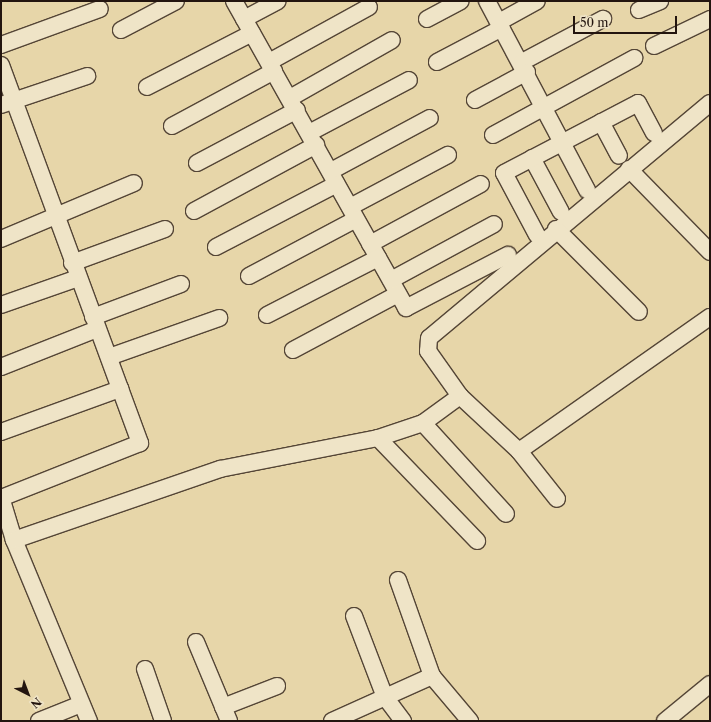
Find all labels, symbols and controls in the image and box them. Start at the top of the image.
scale bar [575,8,679,34]
text: 50 m [580,15,609,30]
north arrow [8,674,48,714]
text: N [28,695,44,711]

